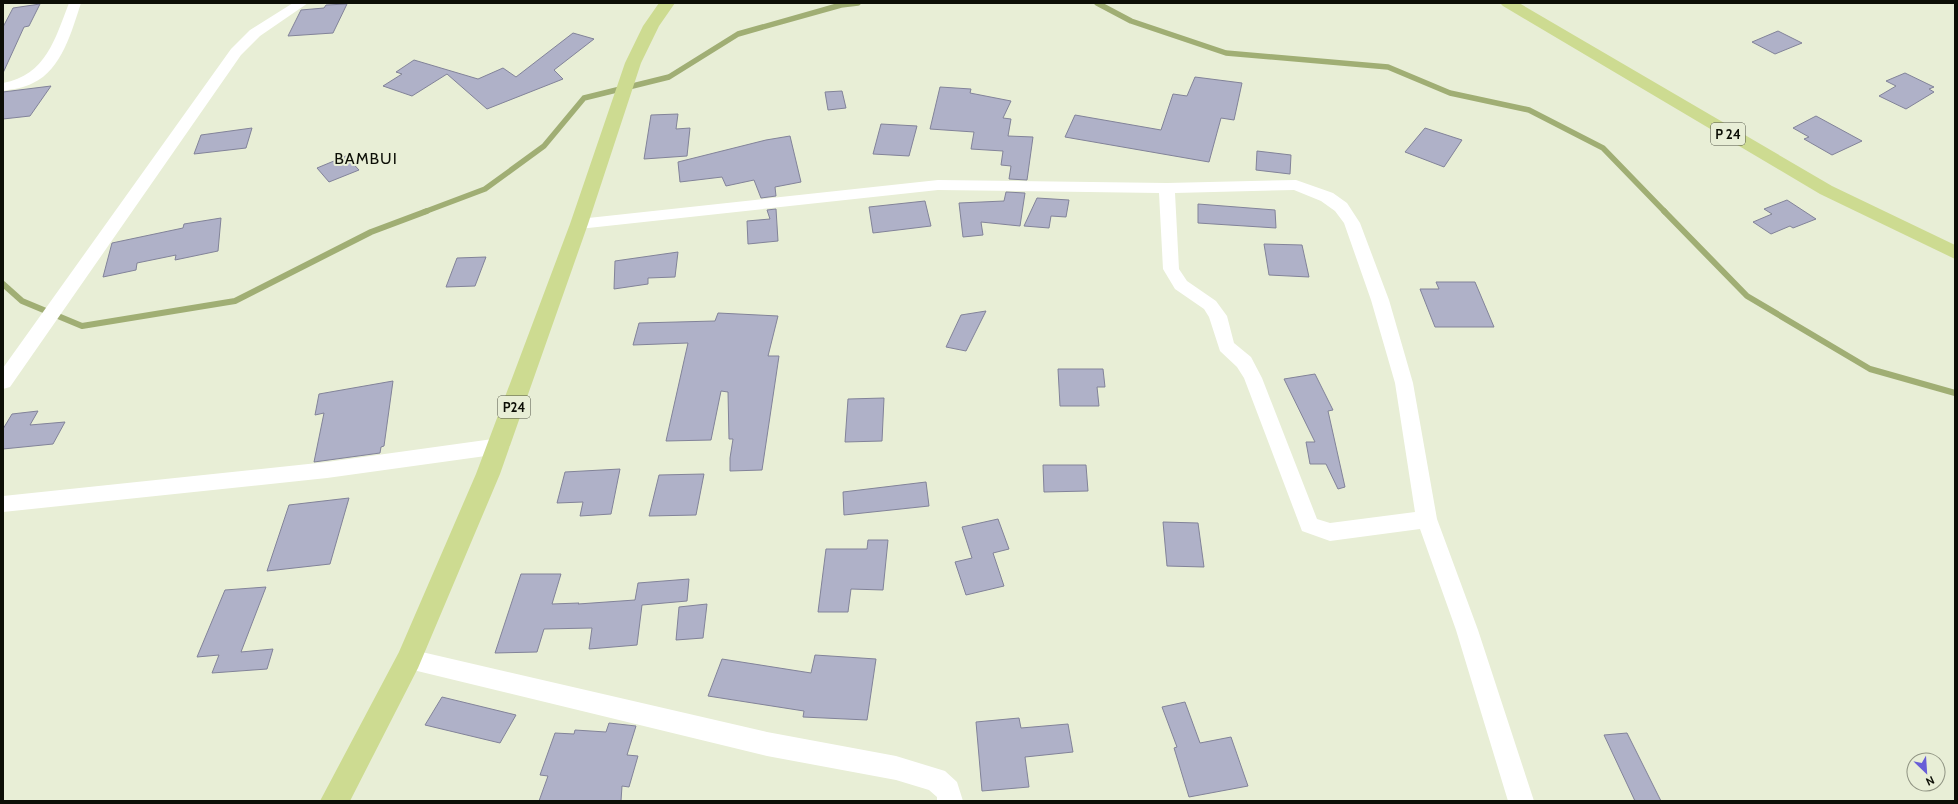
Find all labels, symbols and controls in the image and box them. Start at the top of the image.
road number: P 24 [1711,123,1745,145]
district label: BAMBUI [334,149,398,168]
road number: P24 [498,396,530,418]
north arrow [1906,752,1946,792]
text: N [1924,773,1937,789]

